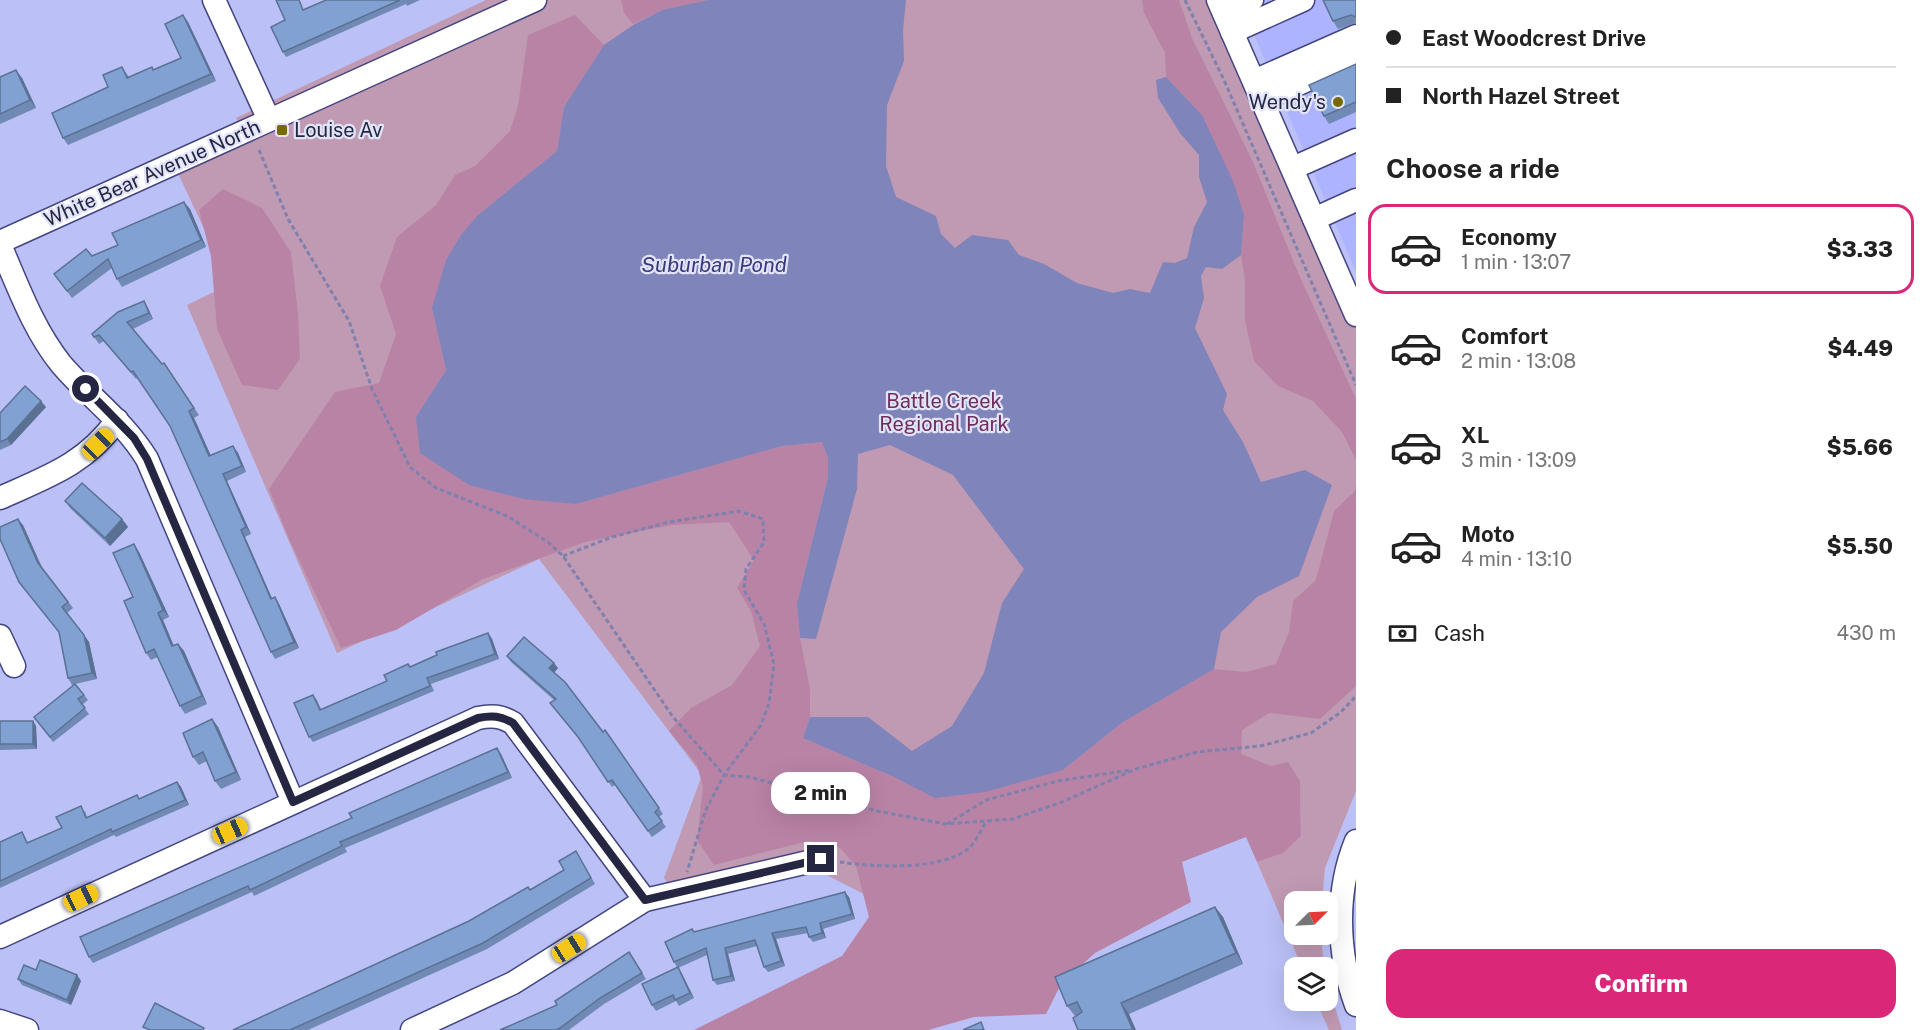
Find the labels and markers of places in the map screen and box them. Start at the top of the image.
place label: Wendy's [1249,90,1326,114]
marker: Wendy's [1331,95,1345,109]
place label: Louise Av [294,118,382,142]
marker: Louise Av [275,123,289,137]

